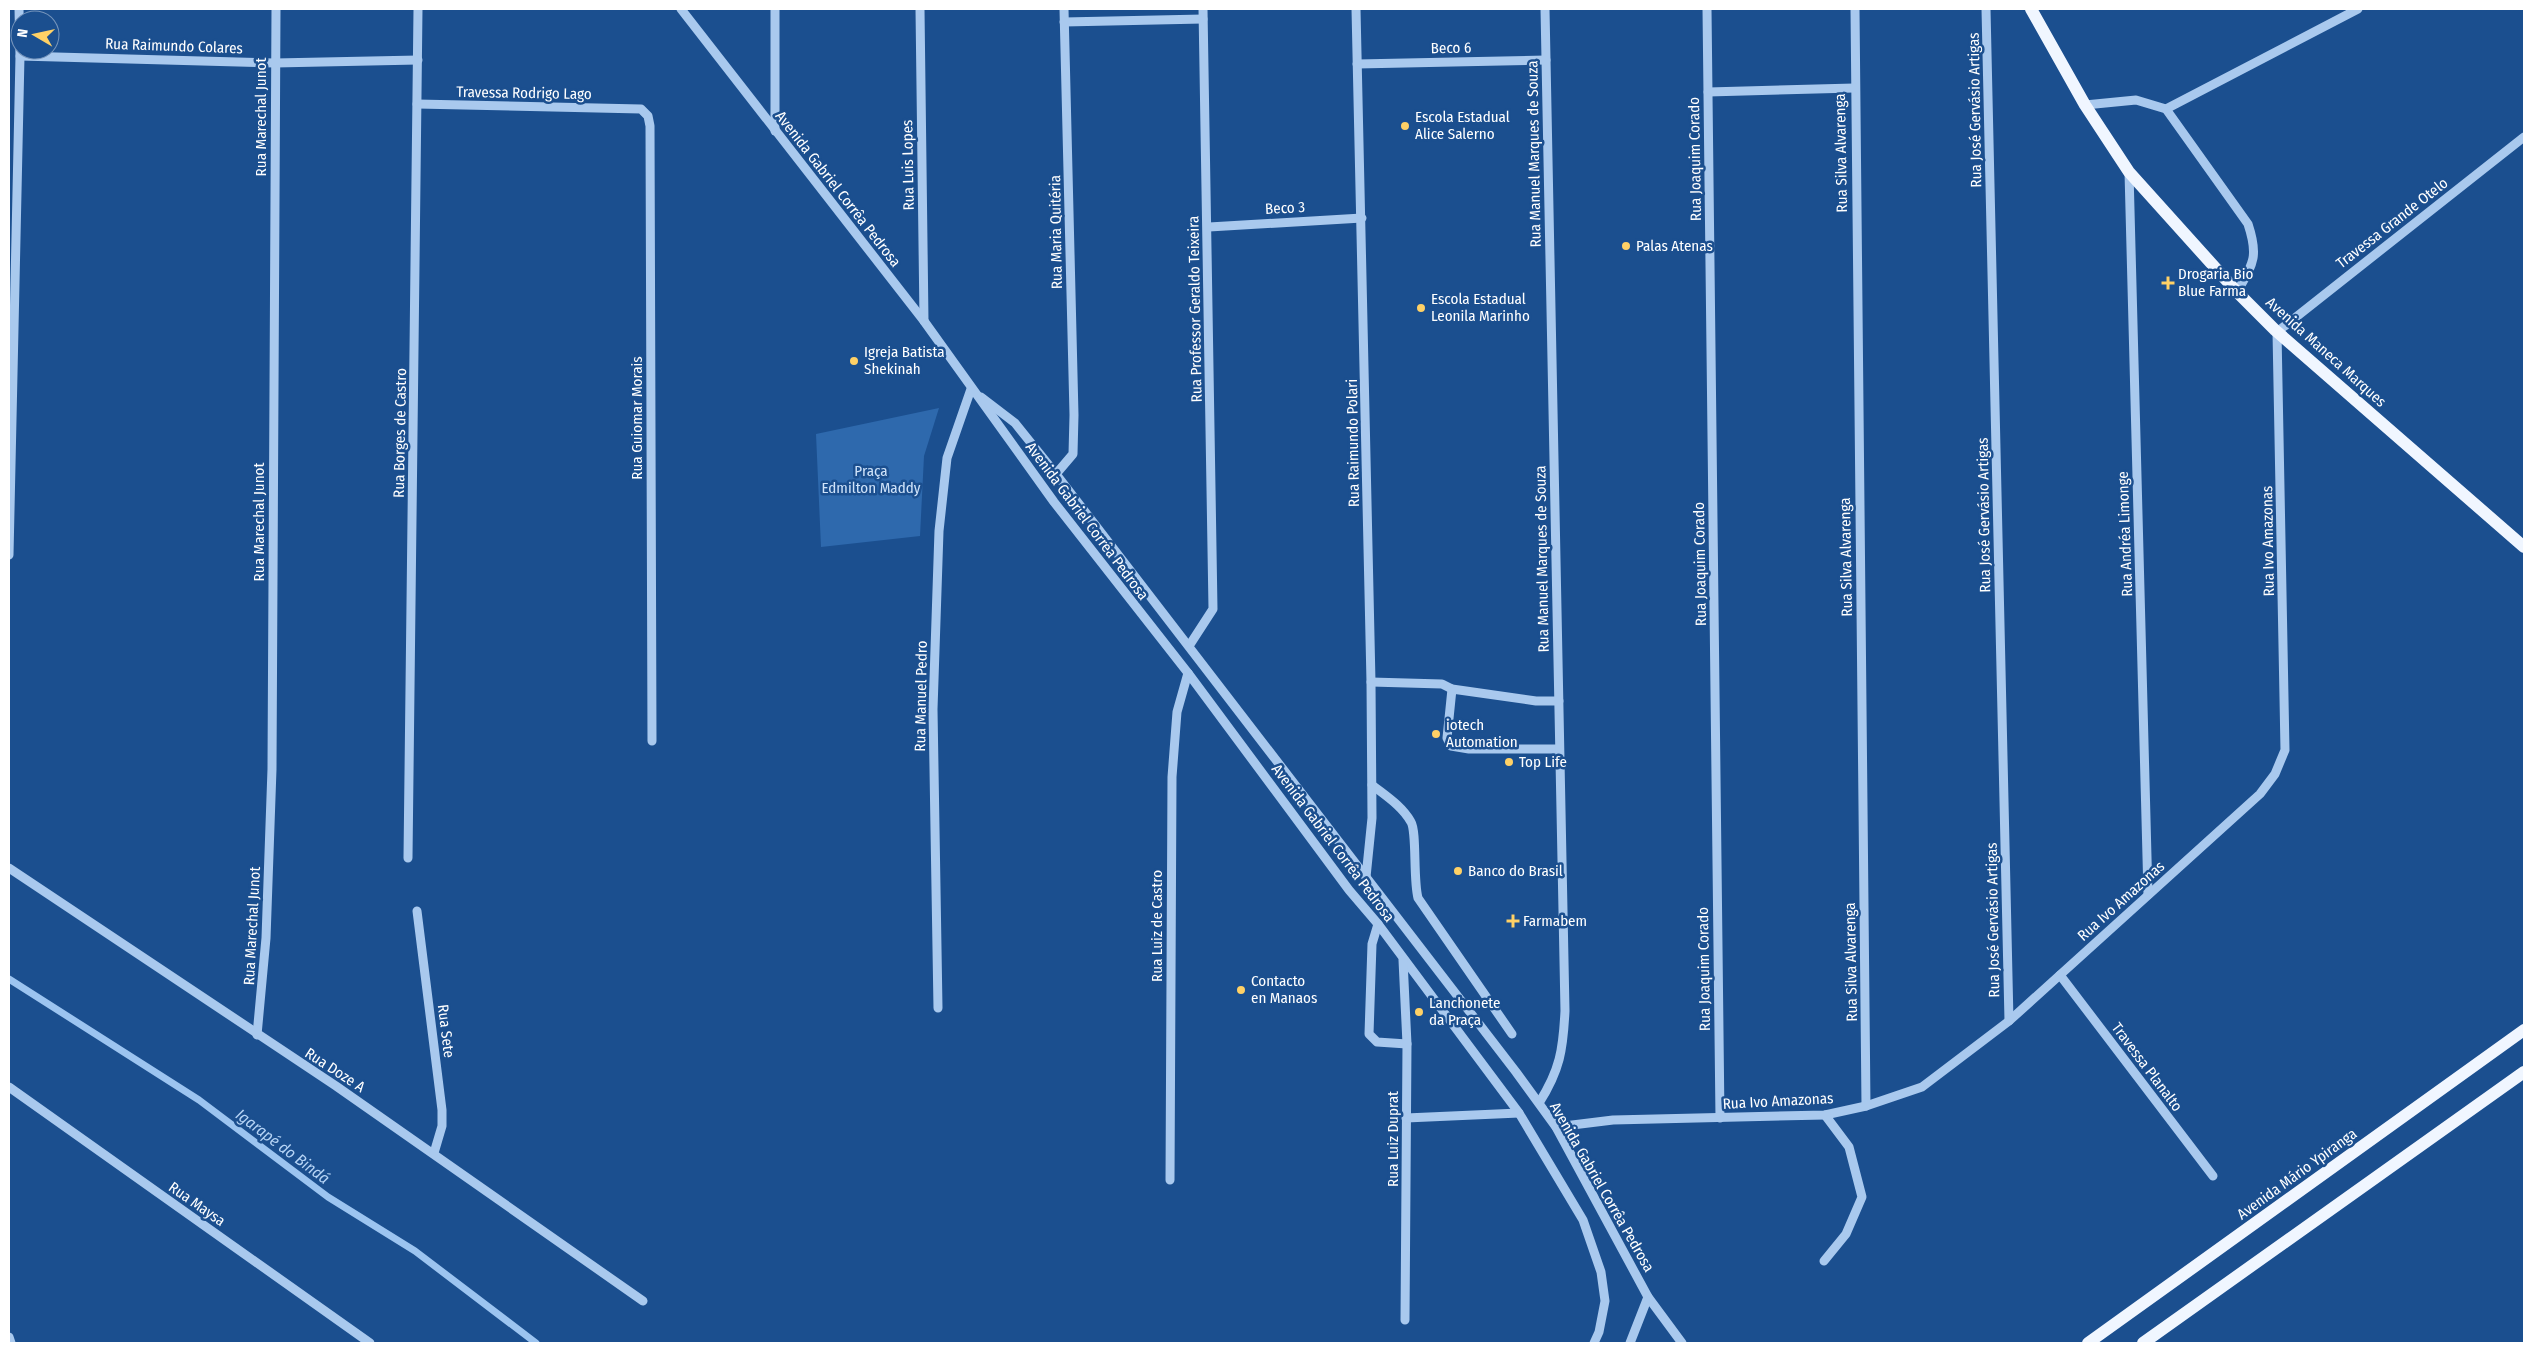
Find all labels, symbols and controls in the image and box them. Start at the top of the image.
north arrow [10,10,60,60]
text: N [14,28,32,39]
street label: Rua José Gervásio Artigas [1965,32,1985,188]
street label: Rua Raimundo Colares [105,35,243,57]
street label: Beco 6 [1431,39,1471,57]
street label: Rua Marechal Junot [252,58,270,176]
street label: Rua Manuel Marques de Souza [1523,60,1545,248]
street label: Travessa Rodrigo Lago [456,83,592,103]
street label: Rua Silva Alvarenga [1831,93,1851,213]
street label: Rua Joaquim Corado [1685,97,1705,221]
street label: Avenida Gabriel Corrêa Pedrosa [772,107,904,271]
place label: Escola Estadual Alice Salerno [1415,108,1510,143]
street label: Rua Luis Lopes [898,119,918,211]
marker: Escola Estadual Alice Salerno [1399,120,1411,132]
street label: Travessa Grande Otelo [2333,174,2451,272]
street label: Rua Maria Quitéria [1046,175,1066,289]
street label: Beco 3 [1265,198,1306,218]
street label: Rua Professor Geraldo Teixeira [1184,216,1206,402]
place label: Palas Atenas [1636,237,1713,255]
marker: Palas Atenas [1620,240,1632,252]
place label: Drogaria Bio Blue Farma [2178,265,2253,300]
marker: Drogaria Bio Blue Farma [2162,277,2174,289]
place label: Escola Estadual Leonila Marinho [1431,290,1530,325]
street label: Avenida Maneca Marques [2262,293,2390,411]
marker: Escola Estadual Leonila Marinho [1415,302,1427,314]
place label: Igreja Batista Shekinah [864,343,945,378]
marker: Igreja Batista Shekinah [848,355,860,367]
street label: Rua Guiomar Morais [628,356,646,480]
street label: Rua Borges de Castro [390,368,410,498]
street label: Rua Raimundo Polari [1343,379,1363,507]
street label: Rua José Gervásio Artigas [1974,437,1994,593]
street label: Avenida Gabriel Corrêa Pedrosa [1022,439,1152,603]
park label: Praça Edmilton Maddy [822,462,921,497]
street label: Rua Marechal Junot [250,463,268,581]
street label: Rua Manuel Marques de Souza [1531,465,1553,653]
street label: Rua Andréa Limonge [2114,471,2136,597]
street label: Rua Ivo Amazonas [2258,485,2278,597]
street label: Rua Silva Alvarenga [1836,497,1856,617]
street label: Rua Joaquim Corado [1690,502,1710,626]
street label: Rua Manuel Pedro [911,640,931,752]
place label: iotech Automation [1446,716,1518,751]
marker: iotech Automation [1430,728,1442,740]
place label: Top Life [1519,753,1567,771]
marker: Top Life [1503,756,1515,768]
street label: Avenida Gabriel Corrêa Pedrosa [1268,761,1398,925]
street label: Rua José Gervásio Artigas [1983,842,2003,998]
street label: Rua Ivo Amazonas [2074,857,2168,945]
place label: Banco do Brasil [1468,862,1563,880]
marker: Banco do Brasil [1452,865,1464,877]
street label: Rua Marechal Junot [240,866,264,986]
street label: Rua Luiz de Castro [1148,870,1166,982]
street label: Rua Silva Alvarenga [1841,902,1861,1022]
street label: Rua Joaquim Corado [1694,907,1714,1031]
place label: Farmabem [1523,912,1587,930]
marker: Farmabem [1507,915,1519,927]
place label: Contacto en Manaos [1251,972,1317,1007]
marker: Contacto en Manaos [1235,984,1247,996]
place label: Lanchonete da Praça [1429,994,1500,1029]
street label: Rua Sete [434,1003,458,1059]
marker: Lanchonete da Praça [1413,1006,1425,1018]
street label: Travessa Planalto [2108,1019,2186,1115]
street label: Rua Doze A [302,1044,369,1096]
street label: Rua Ivo Amazonas [1722,1089,1834,1113]
street label: Rua Luiz Duprat [1384,1091,1402,1187]
street label: Avenida Gabriel Corrêa Pedrosa [1546,1099,1658,1275]
water label: Igarapé do Bindá [232,1105,333,1188]
street label: Avenida Mário Ypiranga [2234,1125,2360,1223]
street label: Rua Maysa [165,1178,229,1230]

